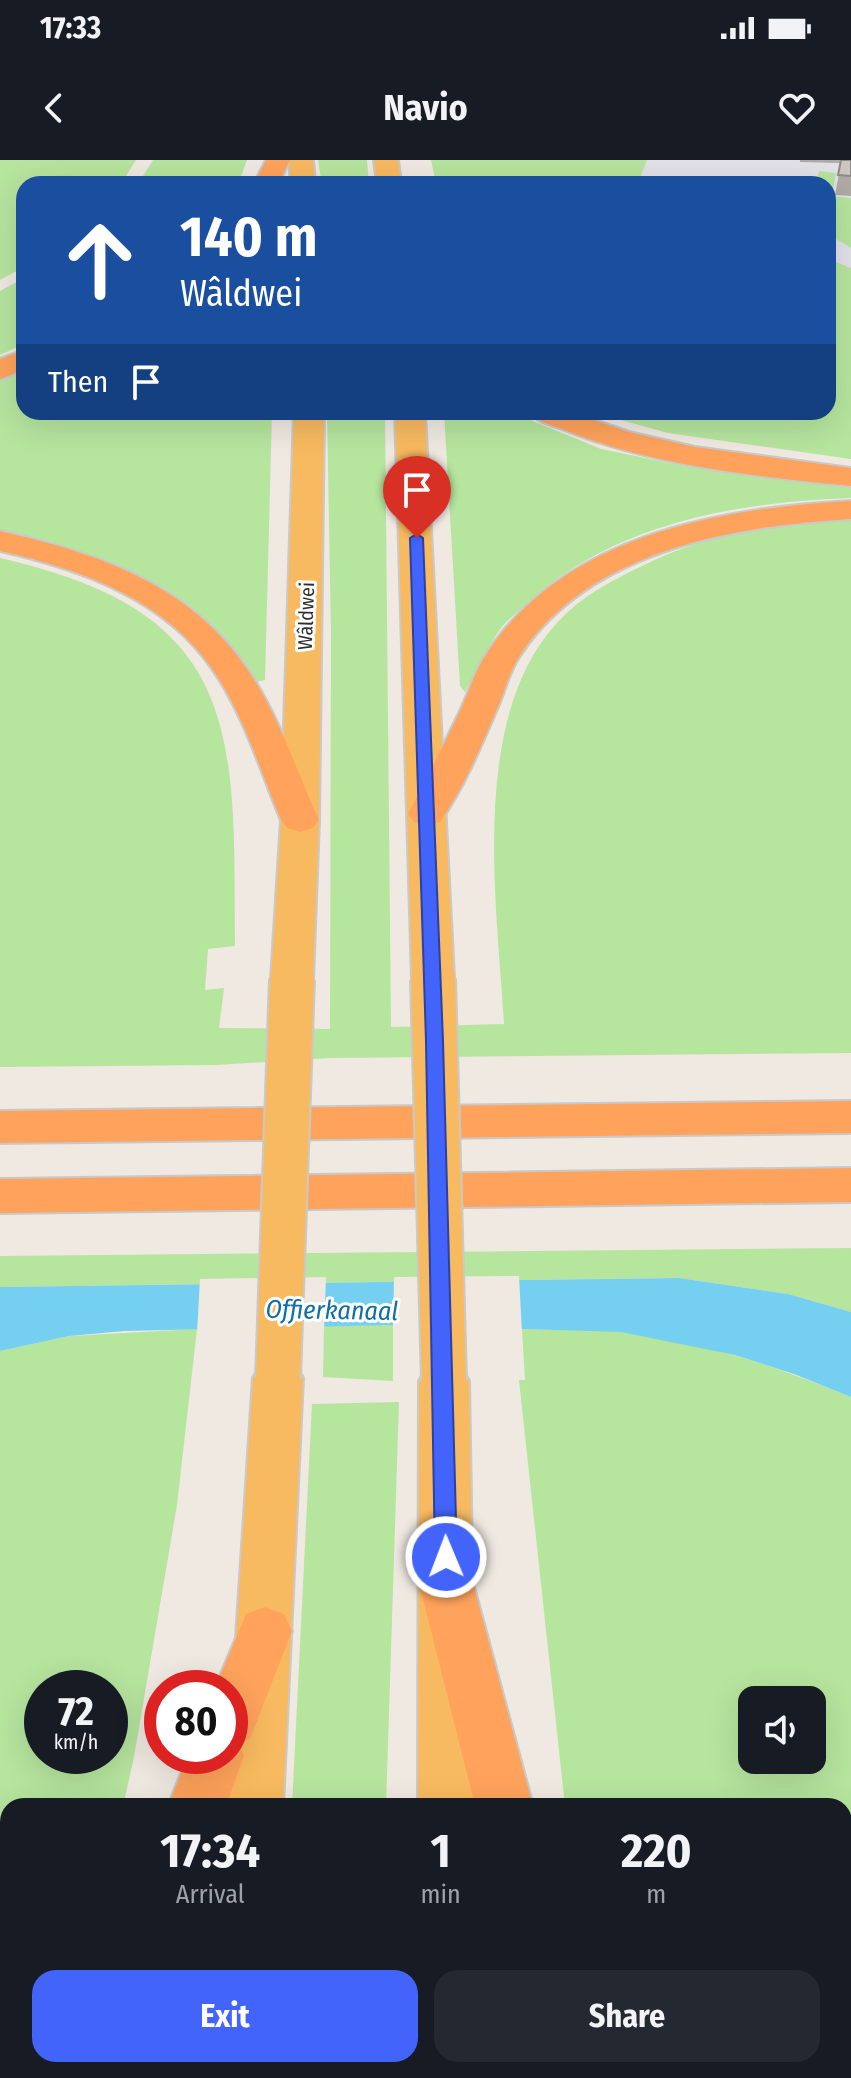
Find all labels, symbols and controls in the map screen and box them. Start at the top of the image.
text: 17:33 [40,10,101,46]
icon: back [32,86,76,130]
text: Navio [383,86,468,130]
icon: heart [775,86,819,130]
text: 140 m [180,204,317,271]
icon: ahead [48,208,152,312]
text: Wâldwei [180,272,302,316]
icon: arrive [124,360,168,404]
text: Then [48,364,108,400]
pin [383,456,451,538]
icon: arrive [395,468,439,512]
street label: Wâldwei [293,582,319,650]
water label: Offierkanaal [265,1294,399,1327]
position arrow [404,1515,488,1599]
speed limit sign: 80 [144,1670,248,1774]
map controls [738,1686,826,1774]
button: sound [738,1686,826,1774]
text: 72 [58,1688,94,1736]
text: km/h [54,1730,98,1754]
text: 17:34 [160,1822,260,1880]
text: 1 [430,1822,451,1880]
text: 220 [621,1822,692,1880]
text: Arrival [176,1879,245,1910]
text: min [420,1879,461,1910]
text: m [646,1879,666,1910]
button: Exit [32,1970,418,2062]
button: Share [434,1970,820,2062]

